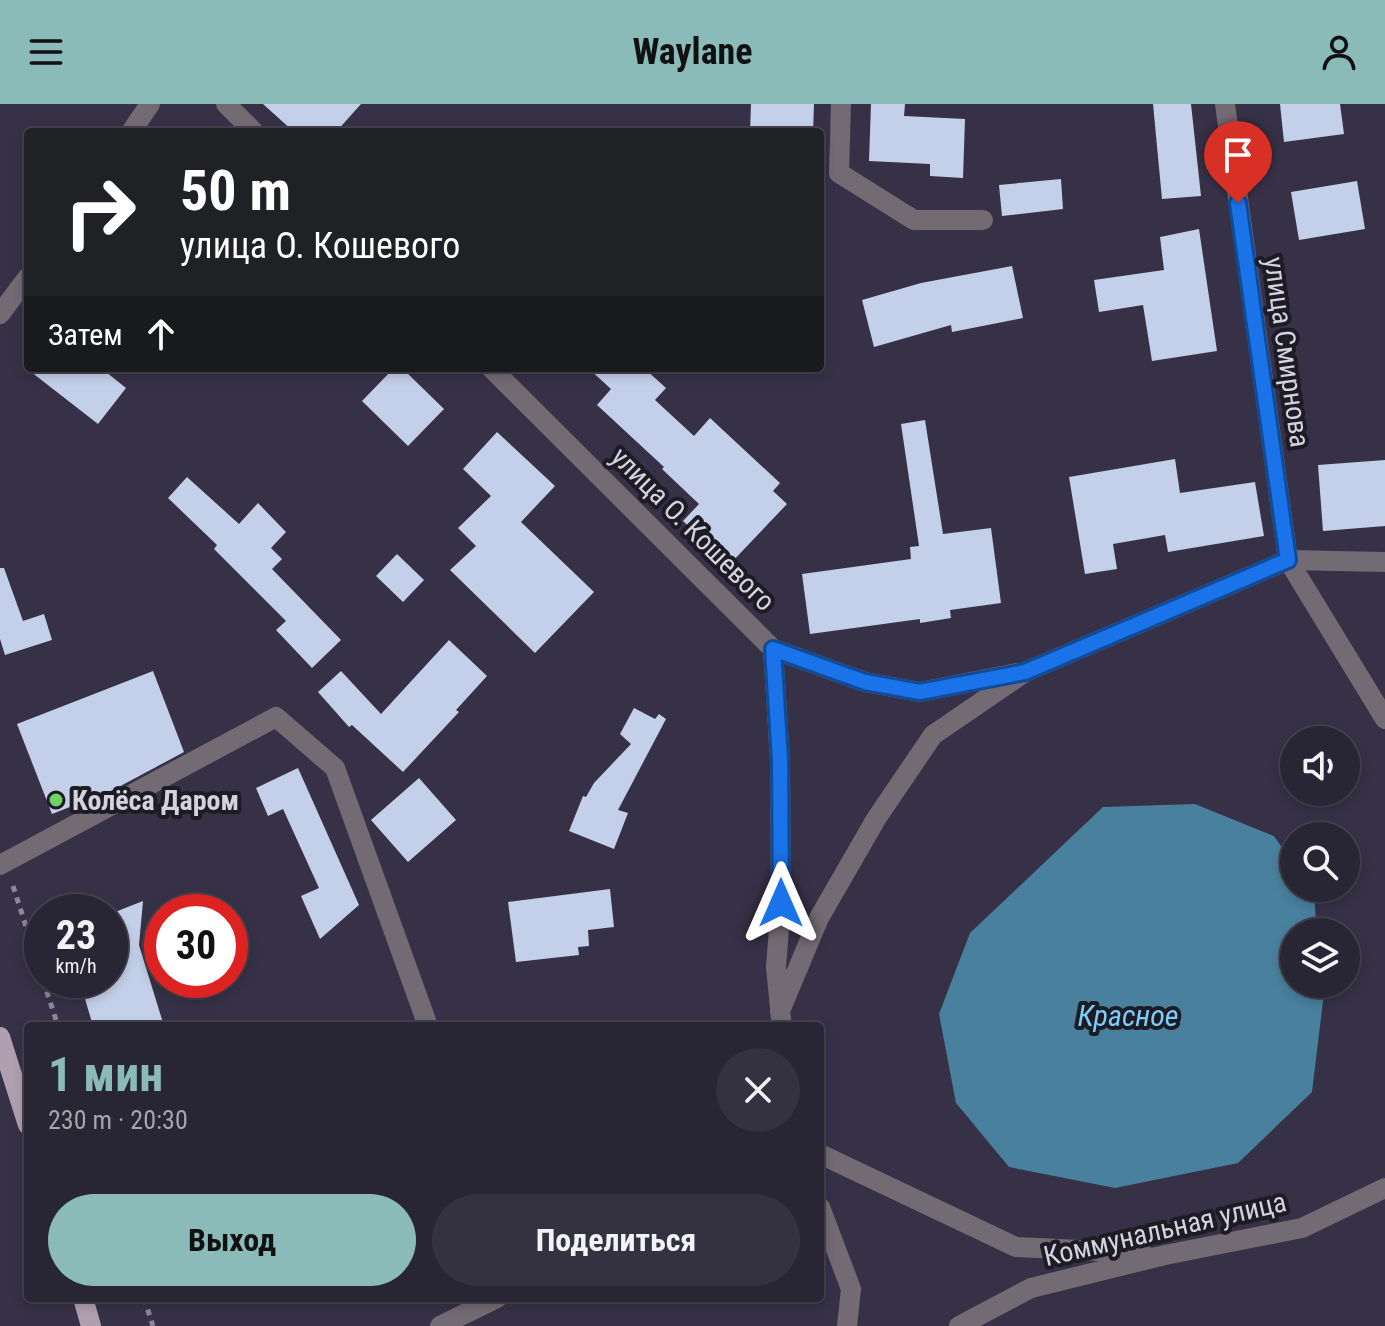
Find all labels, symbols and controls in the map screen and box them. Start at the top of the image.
icon: menu [24,30,68,74]
icon: person [1317,30,1361,74]
text: Waylane [632,31,753,73]
pin [1204,121,1272,203]
icon: arrive [1216,133,1260,177]
text: 50 m [180,158,291,224]
icon: right [48,160,152,264]
text: улица О. Кошевого [180,225,460,267]
street label: улица Смирнова [1257,255,1317,449]
icon: ahead [139,312,183,356]
text: Затем [48,317,123,352]
street label: улица О. Кошевого [604,440,782,618]
map controls [1280,726,1360,998]
button: sound [1280,726,1360,806]
place label: Колёса Даром [72,784,239,817]
marker: Колёса Даром [47,791,65,809]
button: search [1280,822,1360,902]
position arrow [739,861,823,945]
speed limit sign: 30 [144,894,248,998]
text: 23 [56,912,96,959]
button: layers [1280,918,1360,998]
text: km/h [55,954,97,978]
water label: Красное [1078,998,1178,1033]
text: 1 мин [48,1046,163,1103]
button: close [716,1048,800,1132]
text: 230 m · 20:30 [48,1105,188,1135]
street label: Коммунальная улица [1041,1185,1289,1273]
button: Выход [48,1194,416,1286]
button: Поделиться [432,1194,800,1286]

